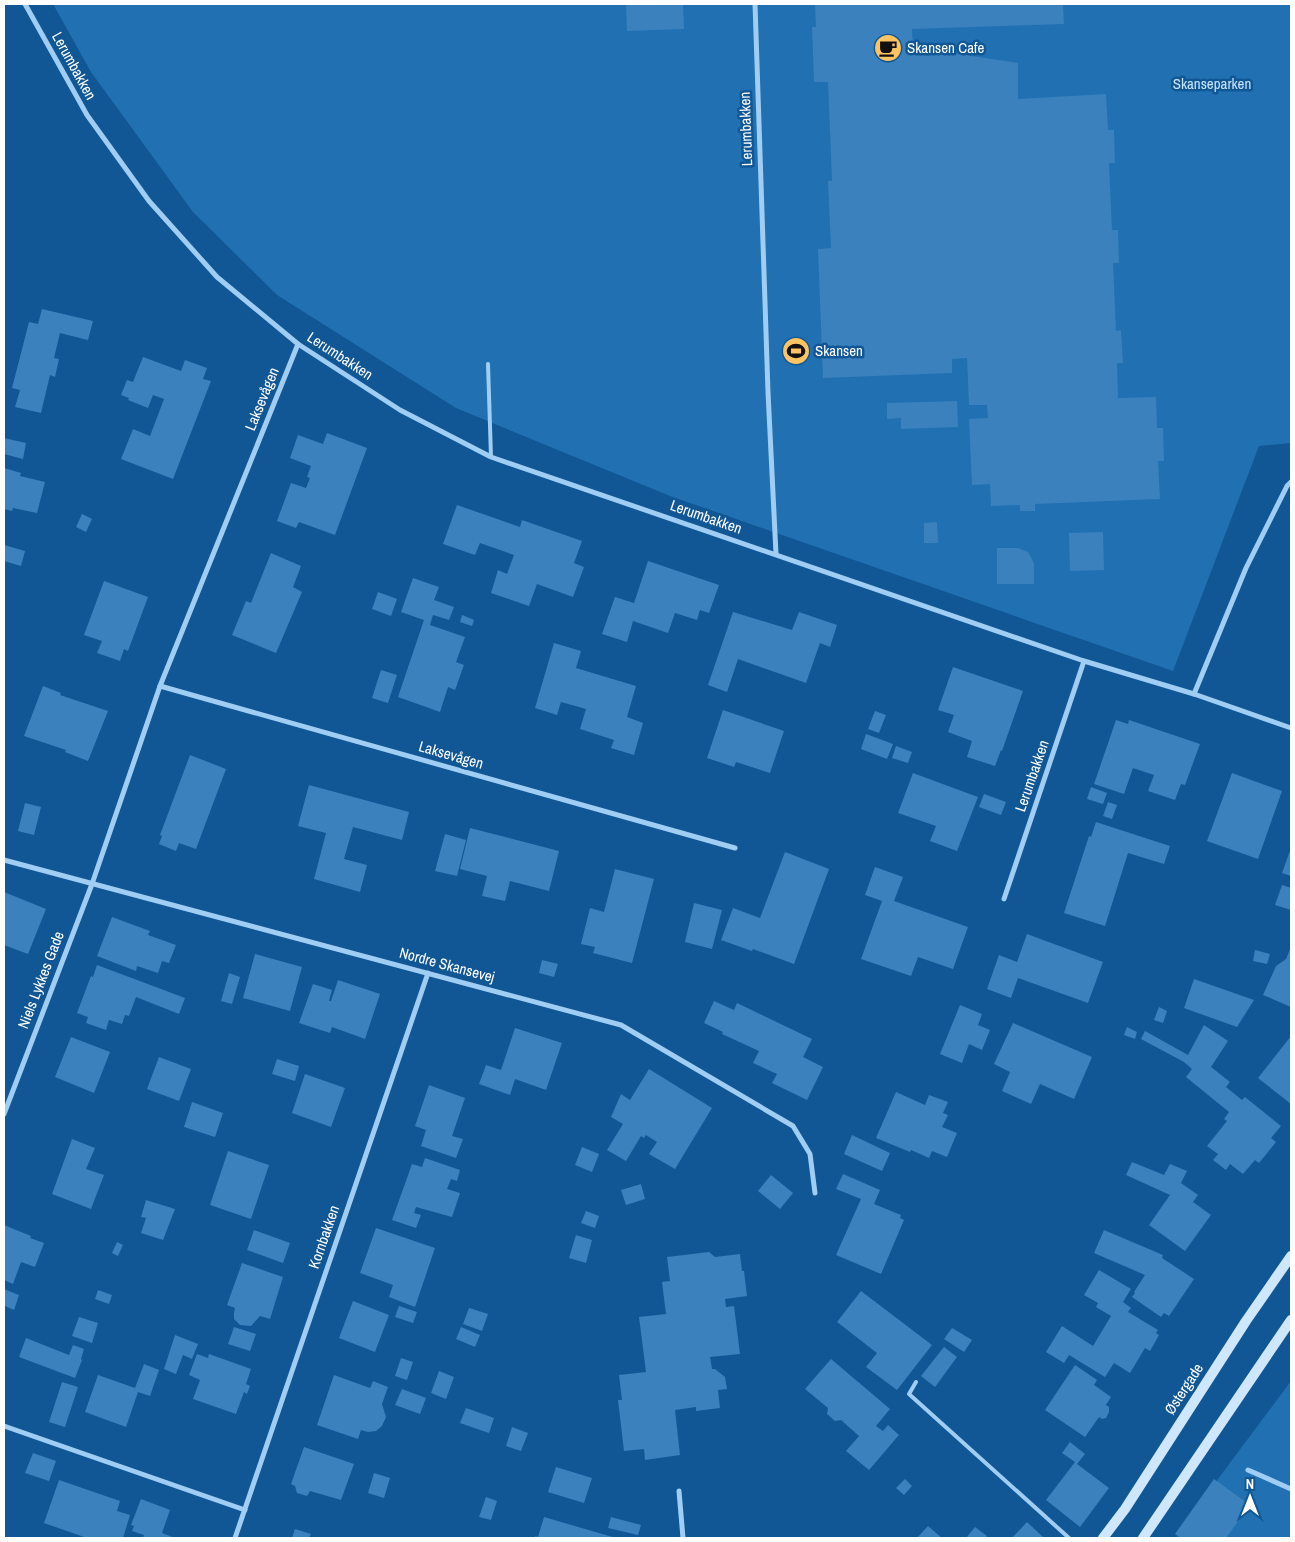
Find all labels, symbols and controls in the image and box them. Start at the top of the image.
street label: Lerumbakken [47,28,102,103]
cafe icon: Skansen Cafe [873,33,903,63]
place label: Skansen Cafe [907,37,984,58]
park label: Skanseparken [1173,73,1251,94]
street label: Lerumbakken [734,91,757,167]
street label: Lerumbakken [303,326,377,385]
sports icon: Skansen [781,336,811,366]
place label: Skansen [815,340,863,361]
street label: Laksevågen [239,364,284,434]
street label: Lerumbakken [668,494,745,539]
street label: Laksevågen [416,735,486,774]
street label: Lerumbakken [1009,737,1054,814]
street label: Niels Lykkes Gade [12,928,69,1032]
street label: Nordre Skansevej [397,942,497,987]
street label: Kornbakken [303,1202,344,1271]
street label: Østergade [1159,1359,1208,1419]
north arrow [1225,1472,1275,1522]
text: N [1246,1475,1254,1493]

